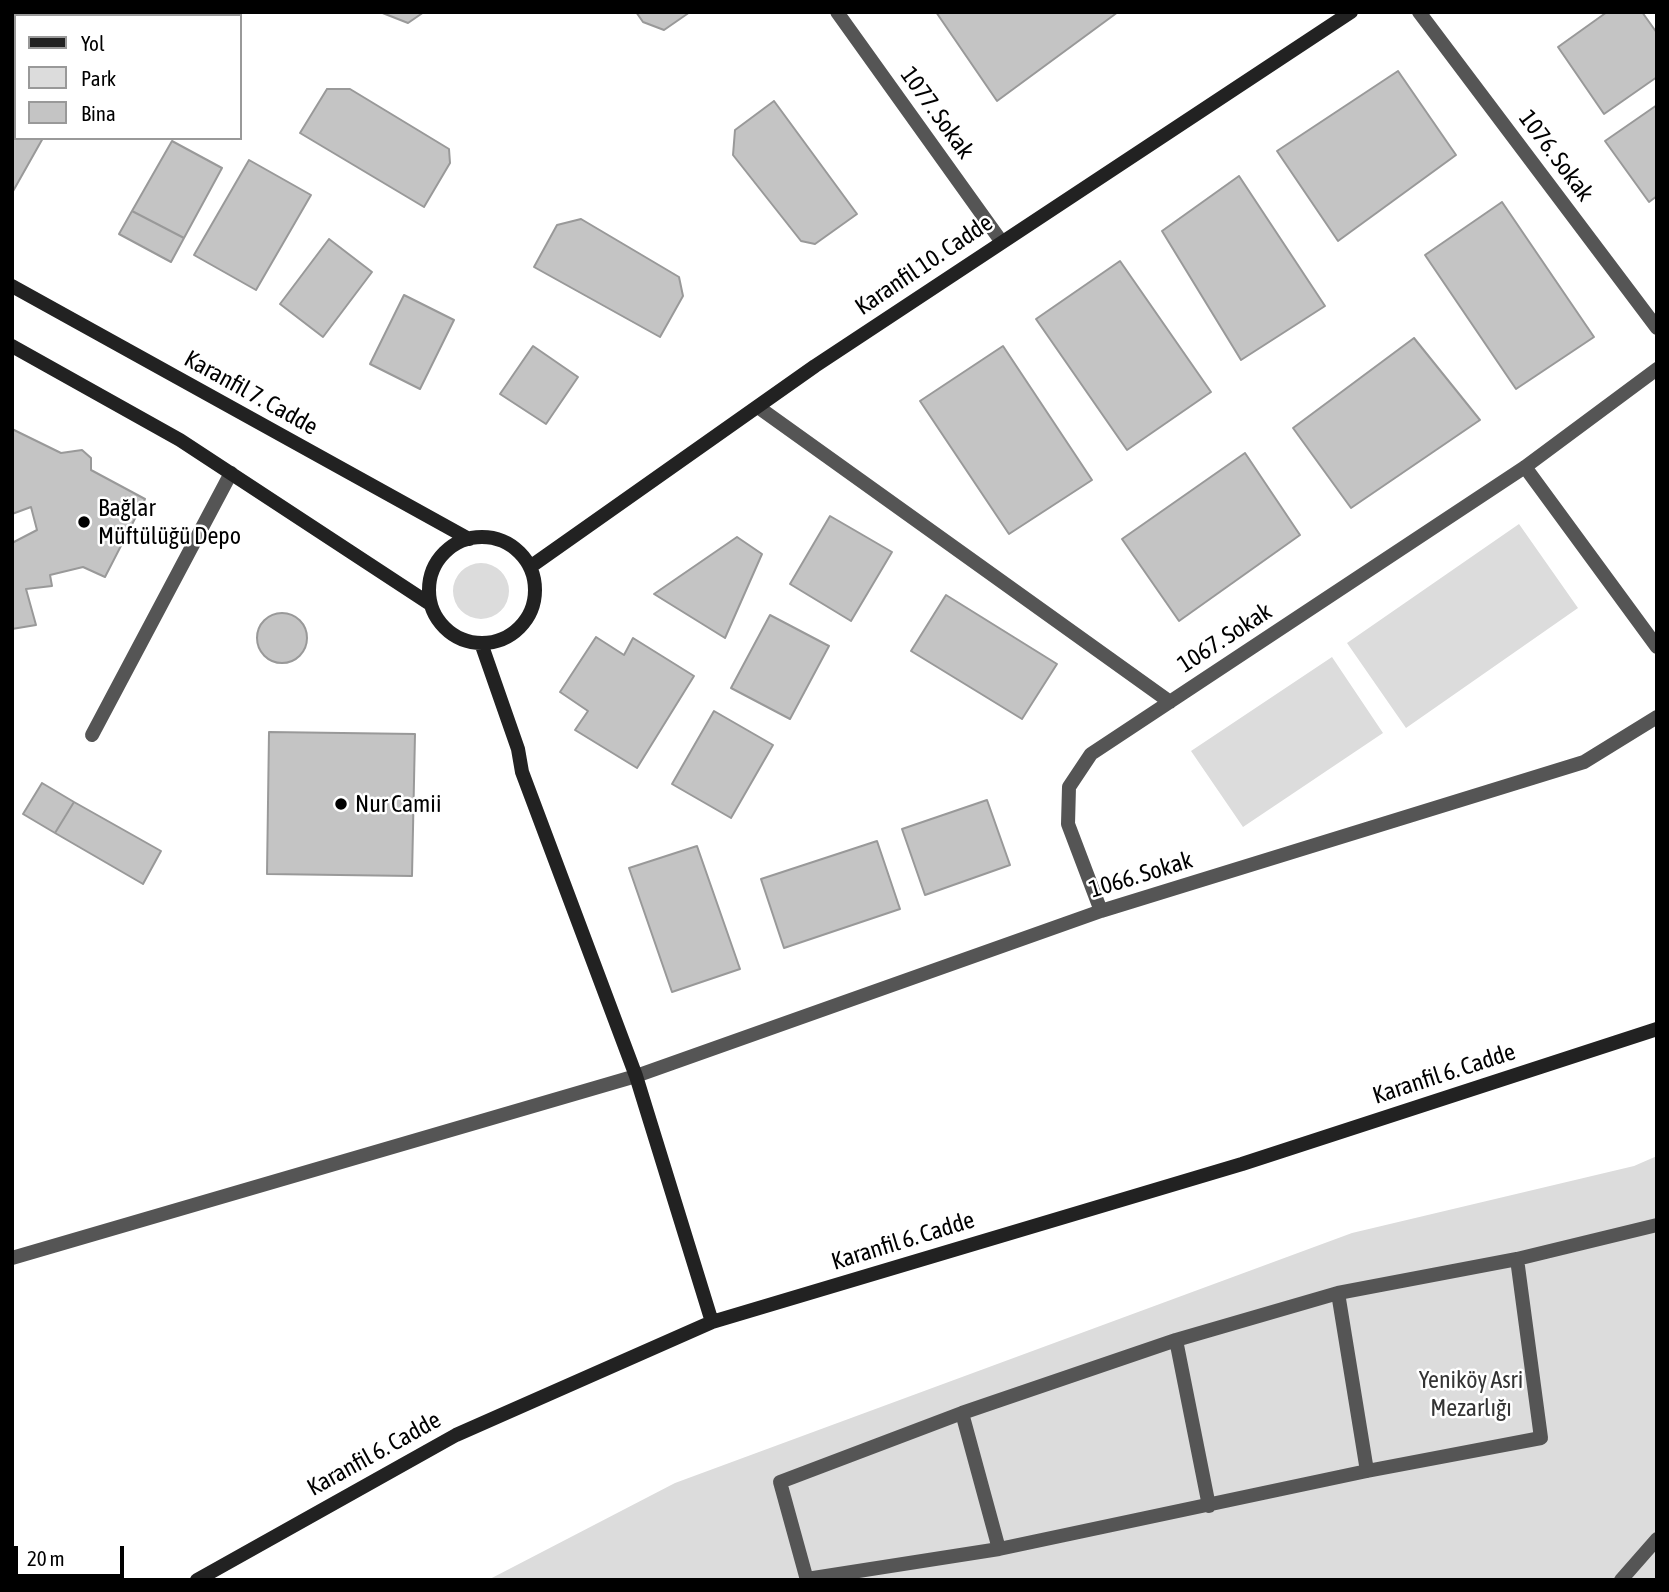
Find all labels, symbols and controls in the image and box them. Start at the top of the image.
legend [14,14,242,140]
text: Yol [81,31,105,55]
street label: 1077. Sokak [894,62,980,164]
text: Park [81,66,116,90]
text: Bina [81,101,116,125]
street label: 1076. Sokak [1513,105,1599,207]
street label: Karanfil 10. Cadde [850,209,998,321]
street label: Karanfil 7. Cadde [179,345,323,441]
place label: Bağlar Müftülüğü Depo [98,494,241,550]
marker: Bağlar Müftülüğü Depo [76,514,92,530]
street label: 1067. Sokak [1173,597,1277,679]
place label: Nur Camii [355,790,441,818]
marker: Nur Camii [333,796,349,812]
street label: 1066. Sokak [1086,846,1196,904]
street label: Karanfil 6. Cadde [1369,1037,1519,1111]
street label: Karanfil 6. Cadde [828,1206,978,1276]
park label: Yeniköy Asri Mezarlığı [1419,1366,1523,1422]
street label: Karanfil 6. Cadde [302,1406,446,1502]
scale bar [18,1532,128,1576]
text: 20 m [27,1546,65,1570]

